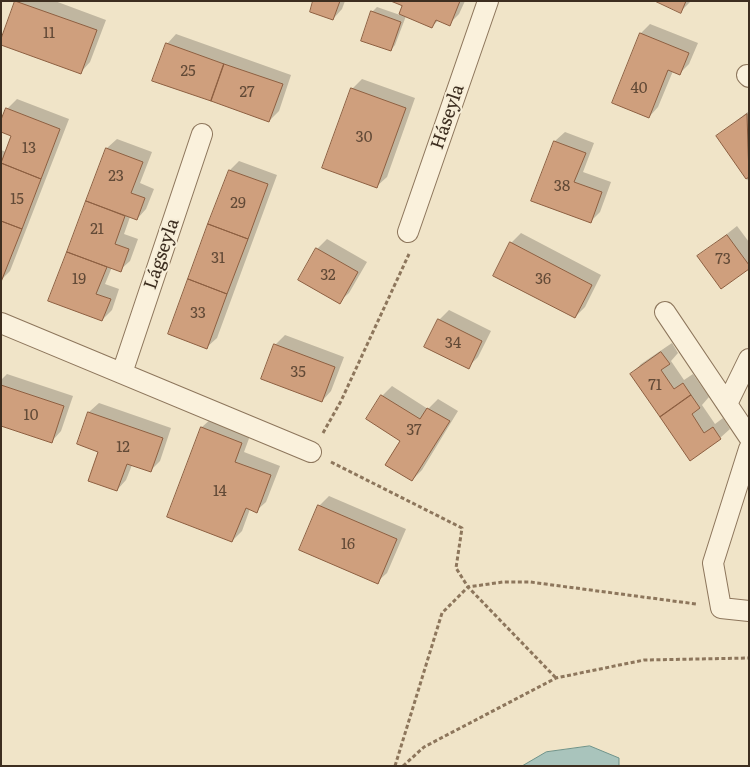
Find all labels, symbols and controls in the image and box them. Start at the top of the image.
house number: 11 [43,25,55,43]
house number: 25 [180,63,196,81]
house number: 40 [631,80,647,98]
street label: Háseyla [427,82,469,152]
house number: 27 [239,84,255,102]
house number: 30 [356,129,372,147]
house number: 13 [22,140,36,158]
house number: 23 [108,168,124,186]
house number: 38 [554,178,570,196]
house number: 15 [10,191,24,209]
house number: 29 [230,195,246,213]
street label: Lágseyla [140,216,184,292]
house number: 21 [90,221,104,239]
house number: 31 [211,250,225,268]
house number: 73 [715,251,731,269]
house number: 32 [320,267,336,285]
house number: 19 [72,271,86,289]
house number: 36 [535,271,551,289]
house number: 33 [190,305,206,323]
house number: 34 [445,335,461,353]
house number: 35 [290,364,306,382]
house number: 71 [648,377,662,395]
house number: 10 [24,407,38,425]
house number: 37 [406,422,422,440]
house number: 12 [116,439,130,457]
house number: 14 [213,483,227,501]
house number: 16 [341,536,355,554]

